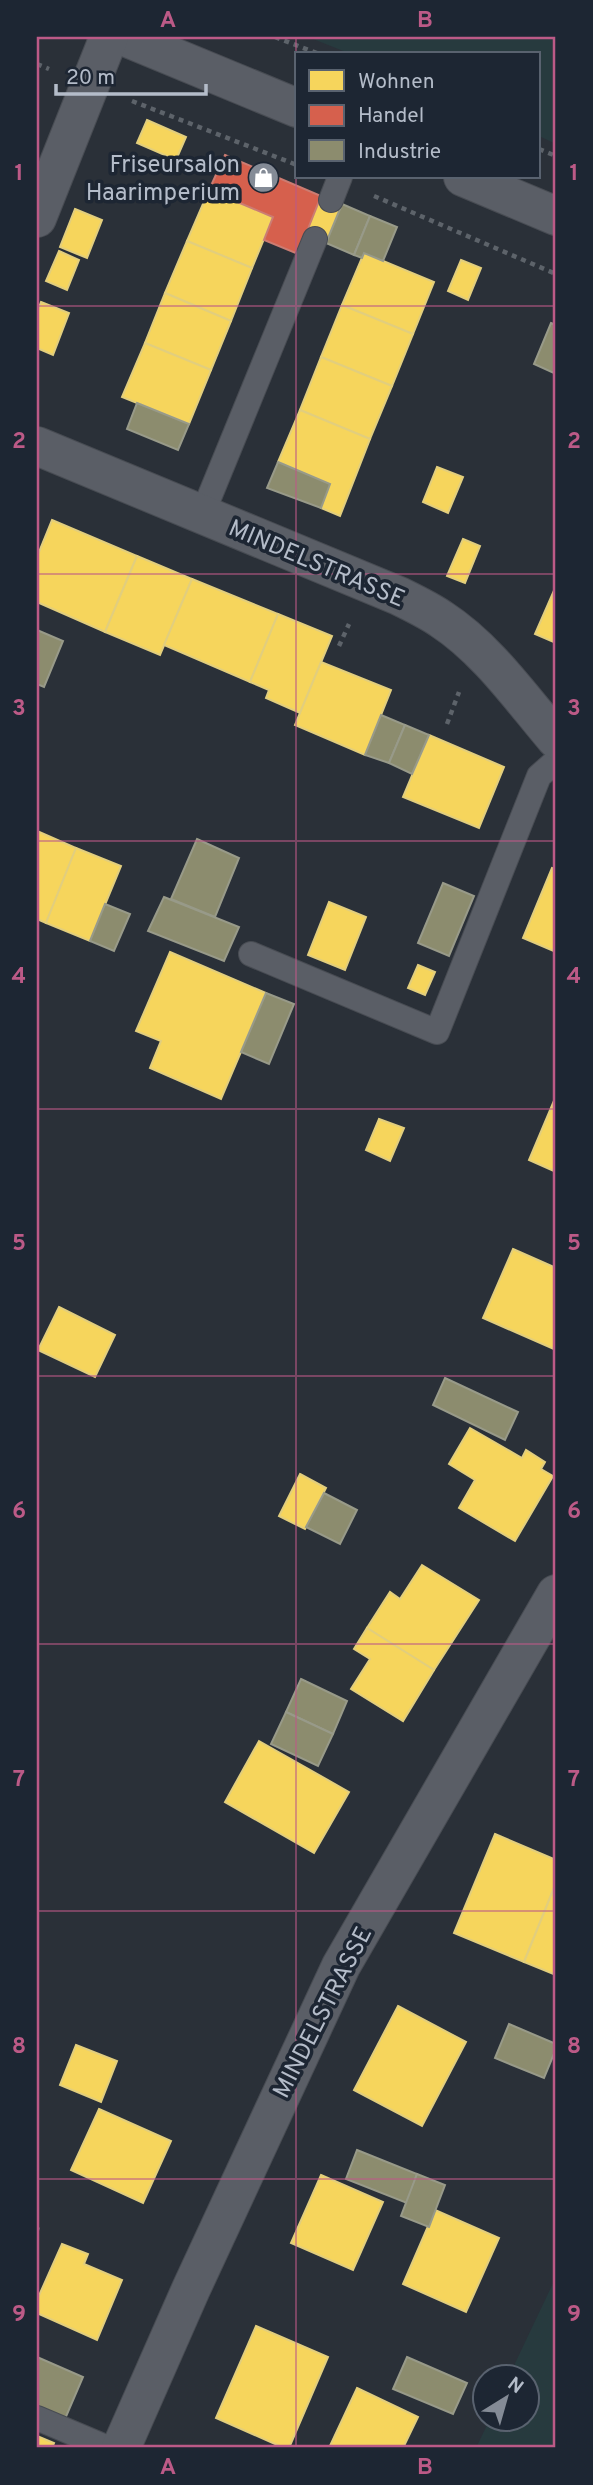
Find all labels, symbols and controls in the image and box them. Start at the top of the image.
text: A [160,7,176,36]
text: B [417,7,433,36]
scale bar [56,52,206,96]
legend [295,52,540,178]
text: 20 m [66,65,115,92]
text: Wohnen [358,69,435,96]
text: Handel [358,103,424,130]
text: Industrie [358,139,441,166]
place label: Friseursalon Haarimperium [86,151,240,209]
text: 1 [14,160,24,189]
text: 1 [569,160,579,189]
shop icon: Friseursalon Haarimperium [246,161,280,195]
text: 2 [12,428,26,457]
text: 2 [567,428,581,457]
street label: MINDELSTRASSE [224,514,409,615]
text: 3 [12,695,26,724]
text: 3 [567,695,581,724]
text: 4 [12,963,26,992]
text: 4 [567,963,581,992]
text: 5 [12,1230,26,1259]
text: 5 [567,1230,581,1259]
text: 6 [12,1498,26,1527]
text: 6 [567,1498,581,1527]
text: 7 [13,1766,25,1795]
text: 7 [568,1766,580,1795]
street label: MINDELSTRASSE [268,1922,380,2104]
text: 8 [12,2033,26,2062]
text: 8 [567,2033,581,2062]
text: 9 [12,2301,26,2330]
text: 9 [567,2301,581,2330]
north arrow [470,2362,540,2432]
text: N [502,2372,528,2400]
text: A [160,2454,176,2483]
text: B [417,2454,433,2483]

